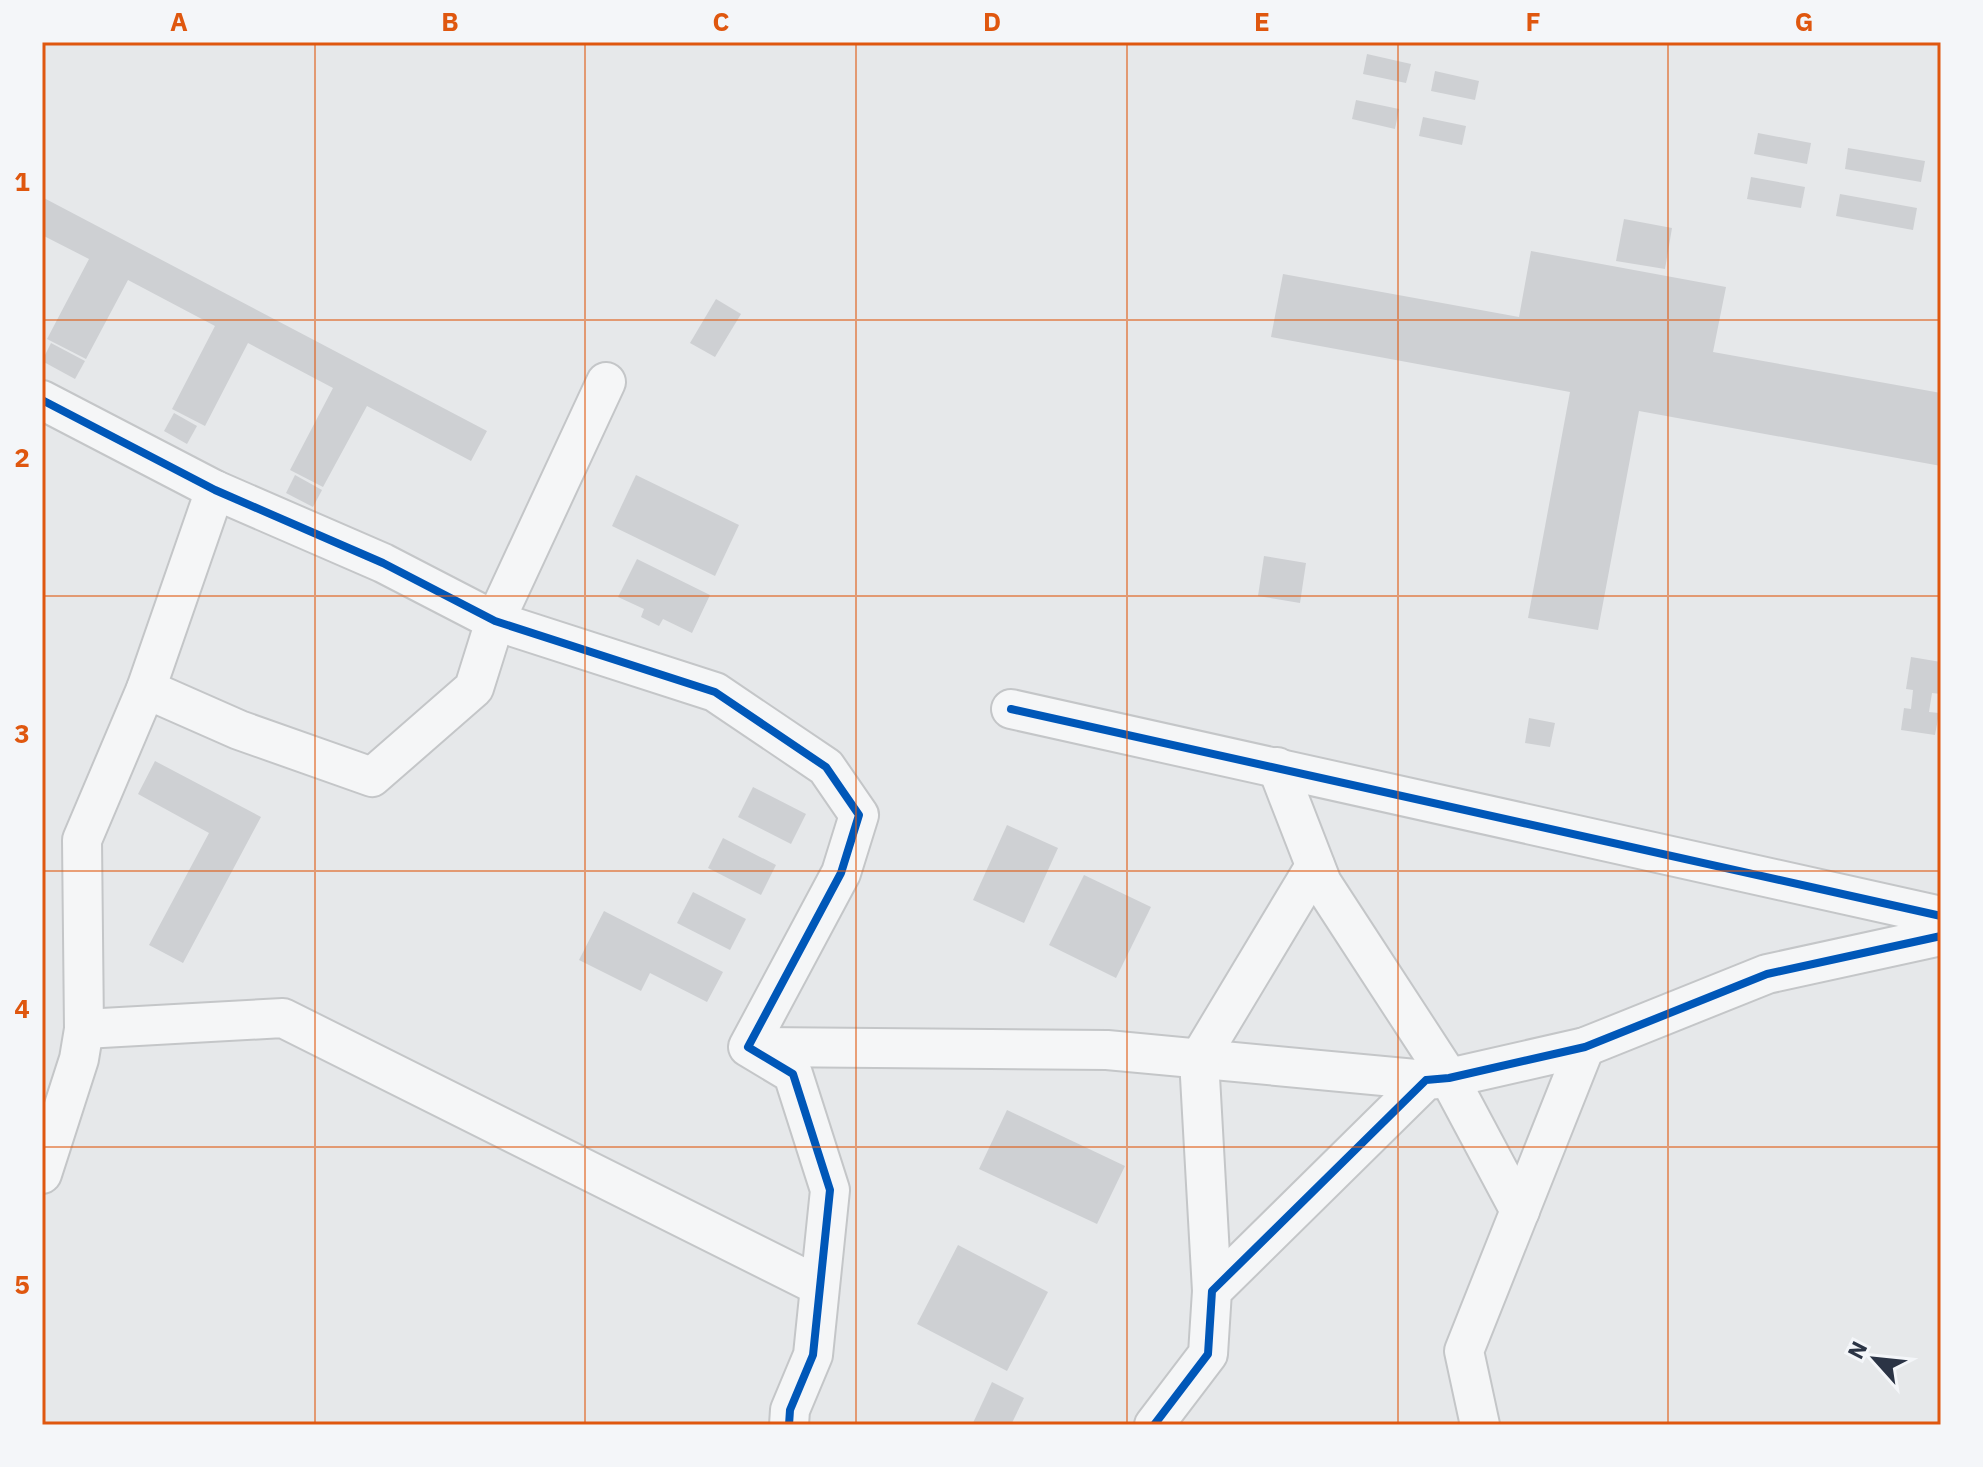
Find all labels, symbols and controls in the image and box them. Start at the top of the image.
text: A [170,4,188,38]
text: B [441,4,459,38]
text: C [713,4,730,38]
text: D [983,4,1001,38]
text: E [1254,4,1270,38]
text: F [1525,4,1541,38]
text: G [1795,4,1813,38]
text: 1 [14,164,30,198]
text: 2 [14,440,30,474]
text: 3 [14,716,30,750]
text: 4 [14,991,30,1025]
text: 5 [14,1267,30,1301]
north arrow [1835,1319,1915,1399]
text: N [1840,1336,1873,1363]

